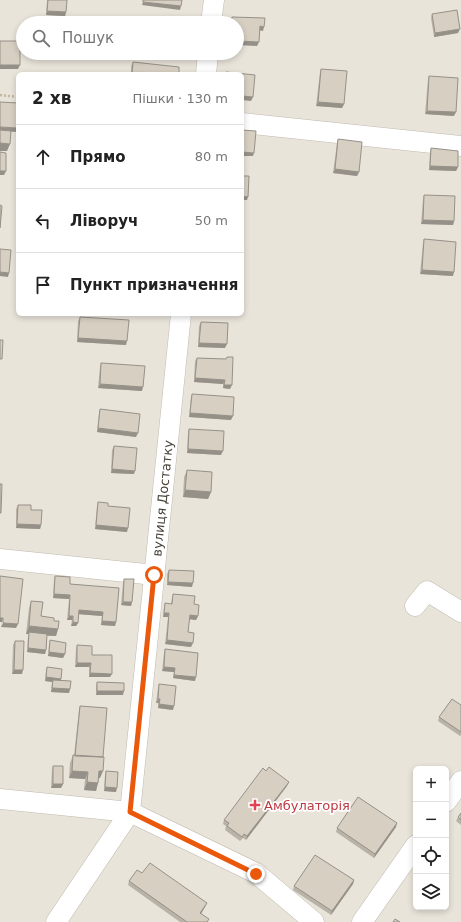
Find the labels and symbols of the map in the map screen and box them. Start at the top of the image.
street label: вулиця Достатку [149,439,176,557]
route start [145,566,163,584]
place label: Амбулаторія [264,798,350,813]
marker: Амбулаторія [249,799,261,811]
route end [247,865,265,883]

